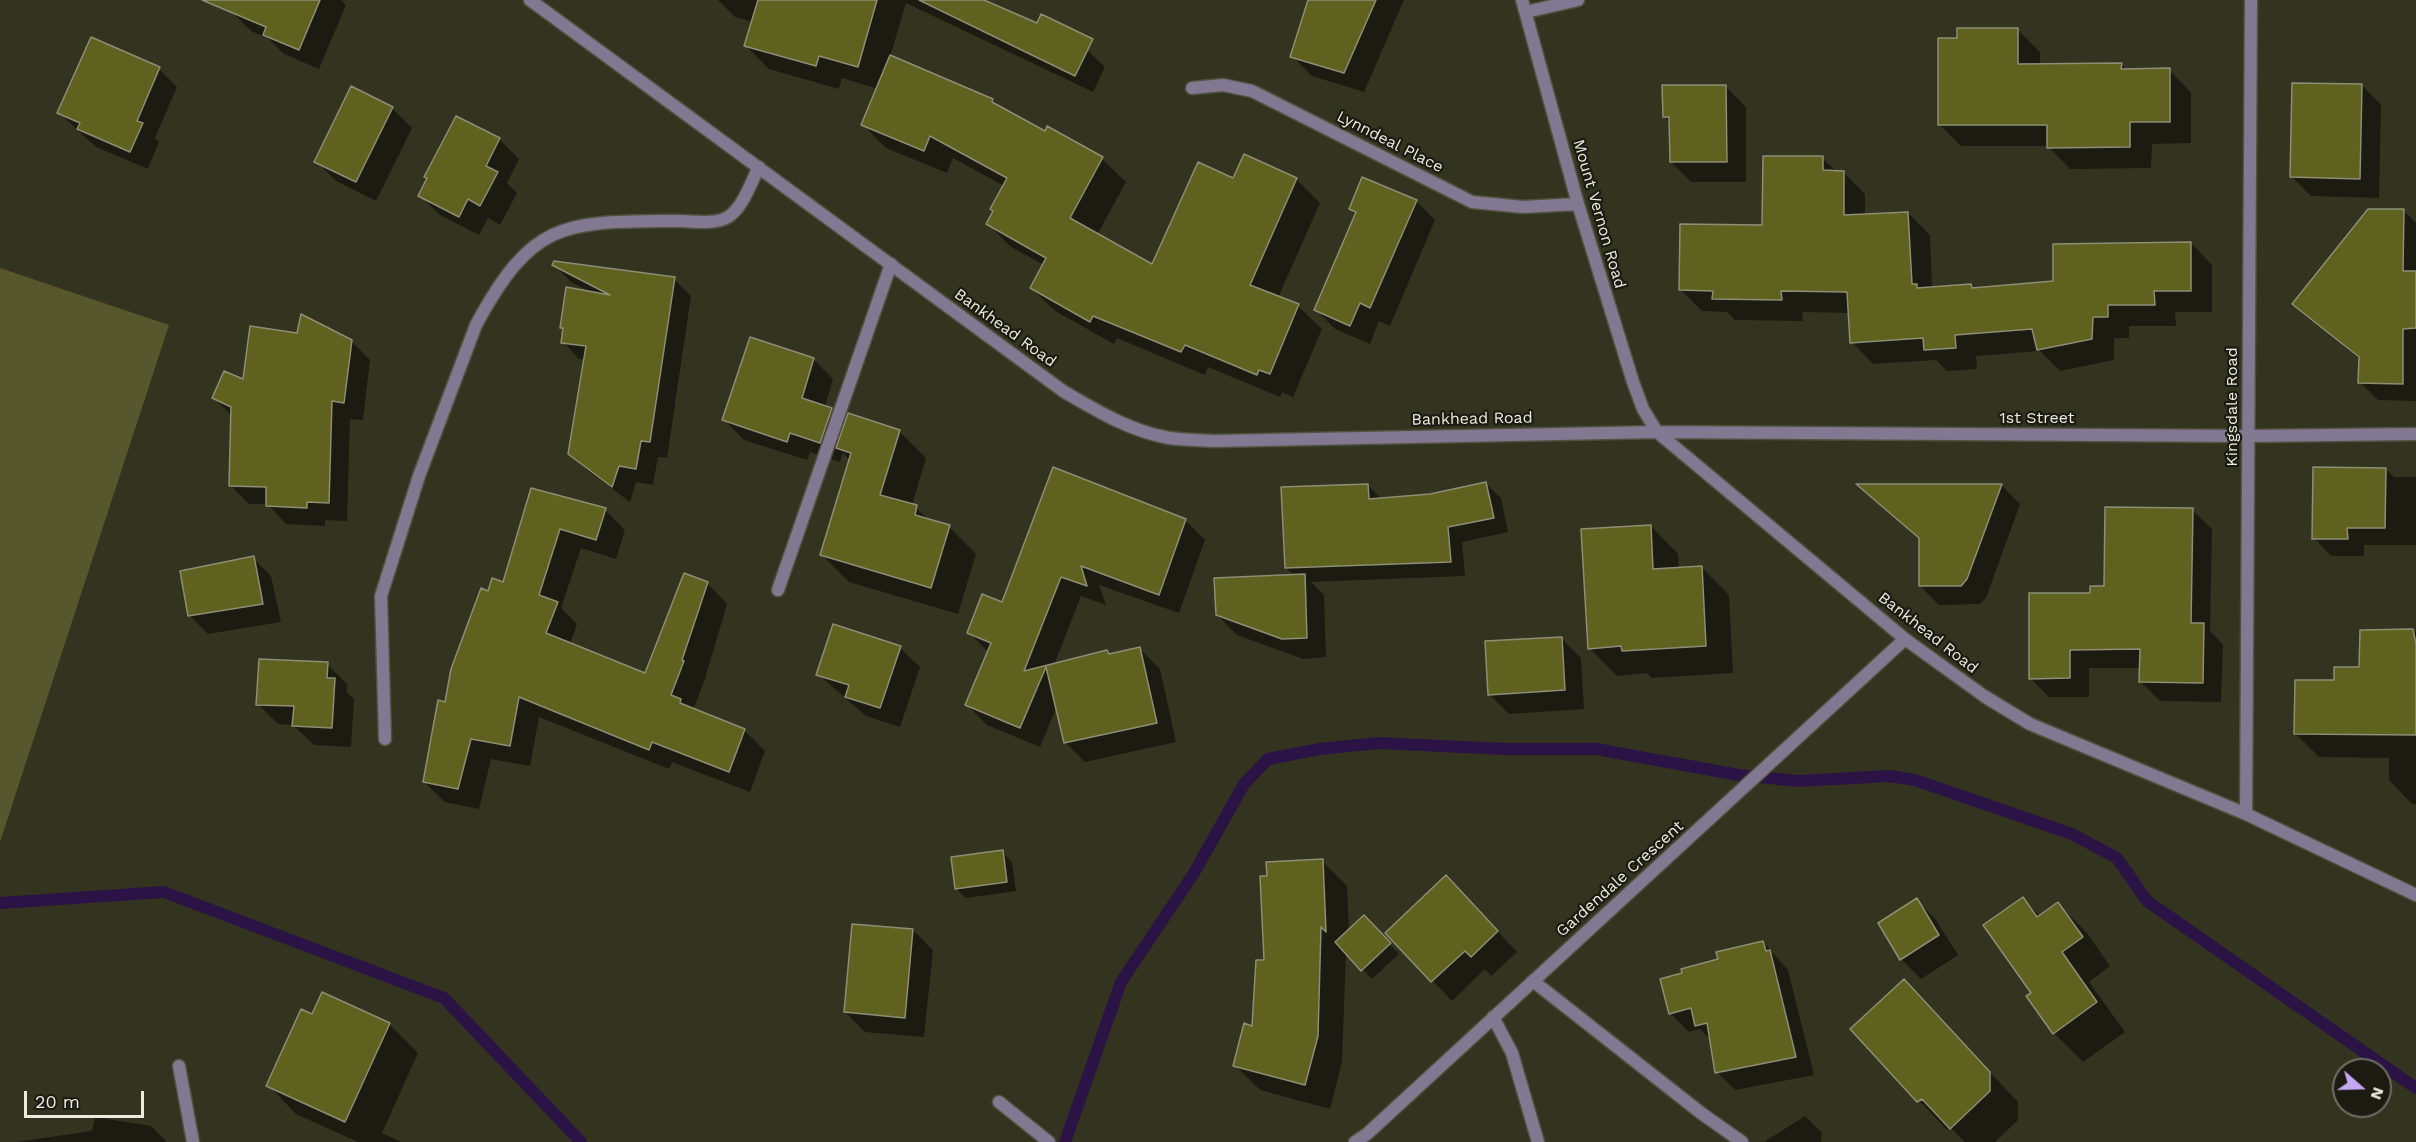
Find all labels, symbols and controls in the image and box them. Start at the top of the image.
street label: Lynndeal Place [1334,107,1446,177]
street label: Mount Vernon Road [1569,137,1629,291]
street label: Bankhead Road [950,285,1060,371]
street label: Kingsdale Road [2222,347,2242,467]
street label: Bankhead Road [1411,408,1533,430]
street label: 1st Street [2000,408,2074,428]
street label: Bankhead Road [1874,588,1982,678]
street label: Gardendale Crescent [1553,817,1687,941]
north arrow [2332,1058,2392,1118]
scale bar [27,1079,147,1117]
text: N [2367,1085,2388,1102]
text: 20 m [35,1091,80,1112]

